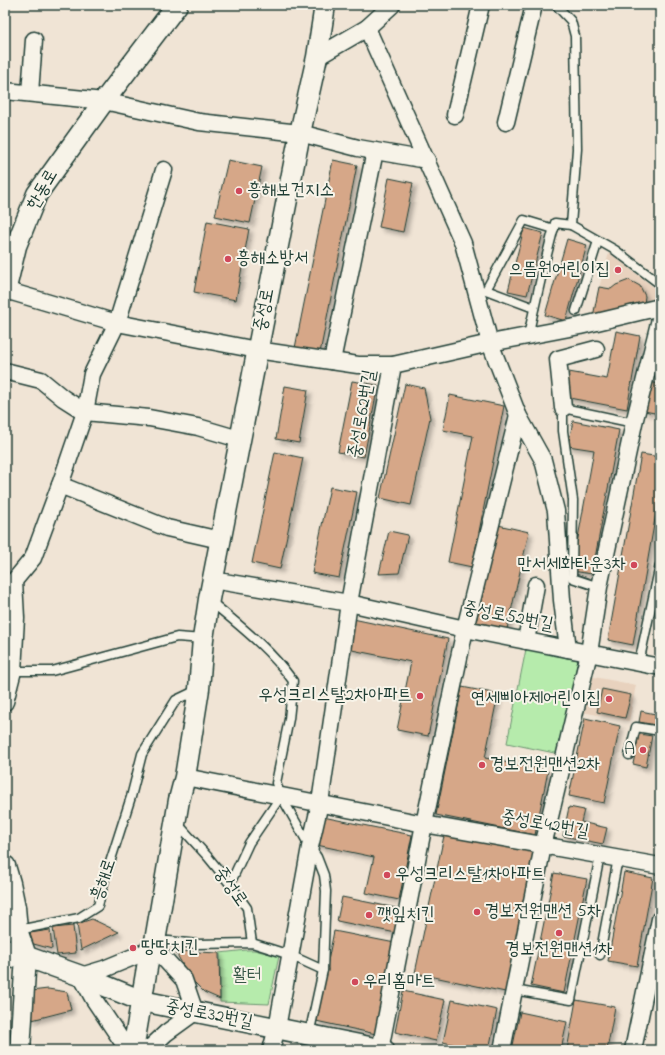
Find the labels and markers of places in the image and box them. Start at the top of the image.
place label: 흥해보건지소 [247,178,334,204]
marker: 흥해보건지소 [234,186,244,196]
place label: 흥해소방서 [236,246,308,272]
marker: 흥해소방서 [223,254,233,264]
place label: 으뜸원어린이집 [509,257,610,283]
marker: 으뜸원어린이집 [613,265,623,275]
place label: 만서세화타운3차 [517,552,626,578]
marker: 만서세화타운3차 [629,560,639,570]
place label: 우성크리스탈2차아파트 [258,683,412,709]
place label: 연세삐아제어린이집 [471,686,601,712]
marker: 우성크리스탈2차아파트 [415,691,425,701]
marker: 연세삐아제어린이집 [604,694,614,704]
place label: A [624,737,635,763]
marker: A [638,745,648,755]
place label: 경보전원맨션2차 [490,752,600,778]
marker: 경보전원맨션2차 [477,760,487,770]
place label: 우성크리스탈1차아파트 [395,862,546,888]
marker: 우성크리스탈1차아파트 [382,870,392,880]
place label: 경보전원맨션 5차 [485,899,601,925]
place label: 깻잎치킨 [377,902,435,928]
marker: 경보전원맨션 5차 [472,907,482,917]
marker: 깻잎치킨 [364,910,374,920]
marker: 경보전원맨션1차 [554,928,564,938]
place label: 땅땅치킨 [141,935,199,961]
place label: 경보전원맨션1차 [505,937,613,963]
marker: 땅땅치킨 [128,943,138,953]
place label: 우리홈마트 [363,969,435,995]
marker: 우리홈마트 [350,977,360,987]

